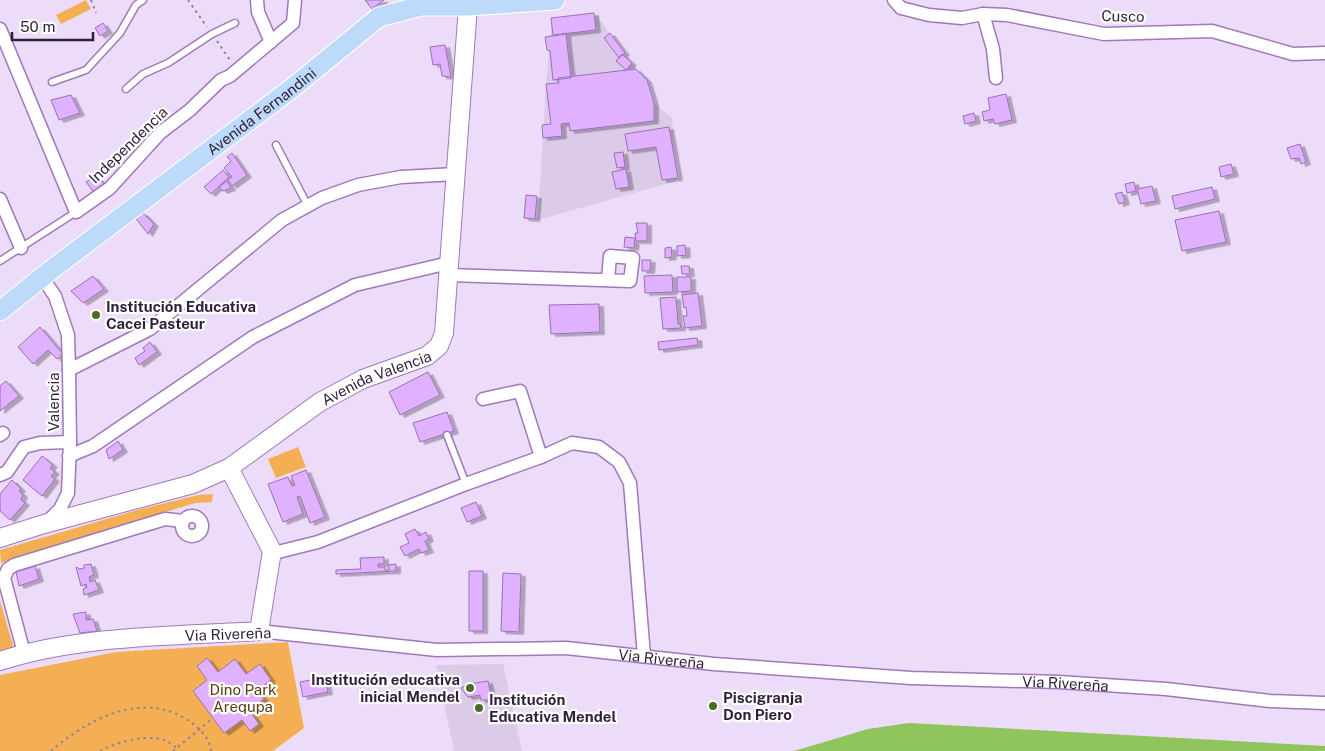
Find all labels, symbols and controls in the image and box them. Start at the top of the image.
street label: Cusco [1101,7,1145,25]
scale bar [12,10,94,42]
text: 50 m [20,18,55,35]
street label: Avenida Fernandini [203,64,319,158]
street label: Independencia [85,103,171,187]
place label: Institución Educativa Cacei Pasteur [106,298,256,332]
marker: Institución Educativa Cacei Pasteur [90,309,102,321]
street label: Avenida Valencia [319,347,433,408]
street label: Valencia [45,372,62,432]
street label: Via Rivereña [184,624,272,644]
street label: Via Rivereña [617,645,705,671]
place label: Institución educativa inicial Mendel [311,671,460,705]
street label: Via Rivereña [1022,673,1109,694]
park label: Dino Park Arequpa [210,681,276,715]
marker: Institución educativa inicial Mendel [464,682,476,694]
place label: Piscigranja Don Piero [723,689,802,723]
place label: Institución Educativa Mendel [489,691,616,725]
marker: Piscigranja Don Piero [707,700,719,712]
marker: Institución Educativa Mendel [473,702,485,714]

